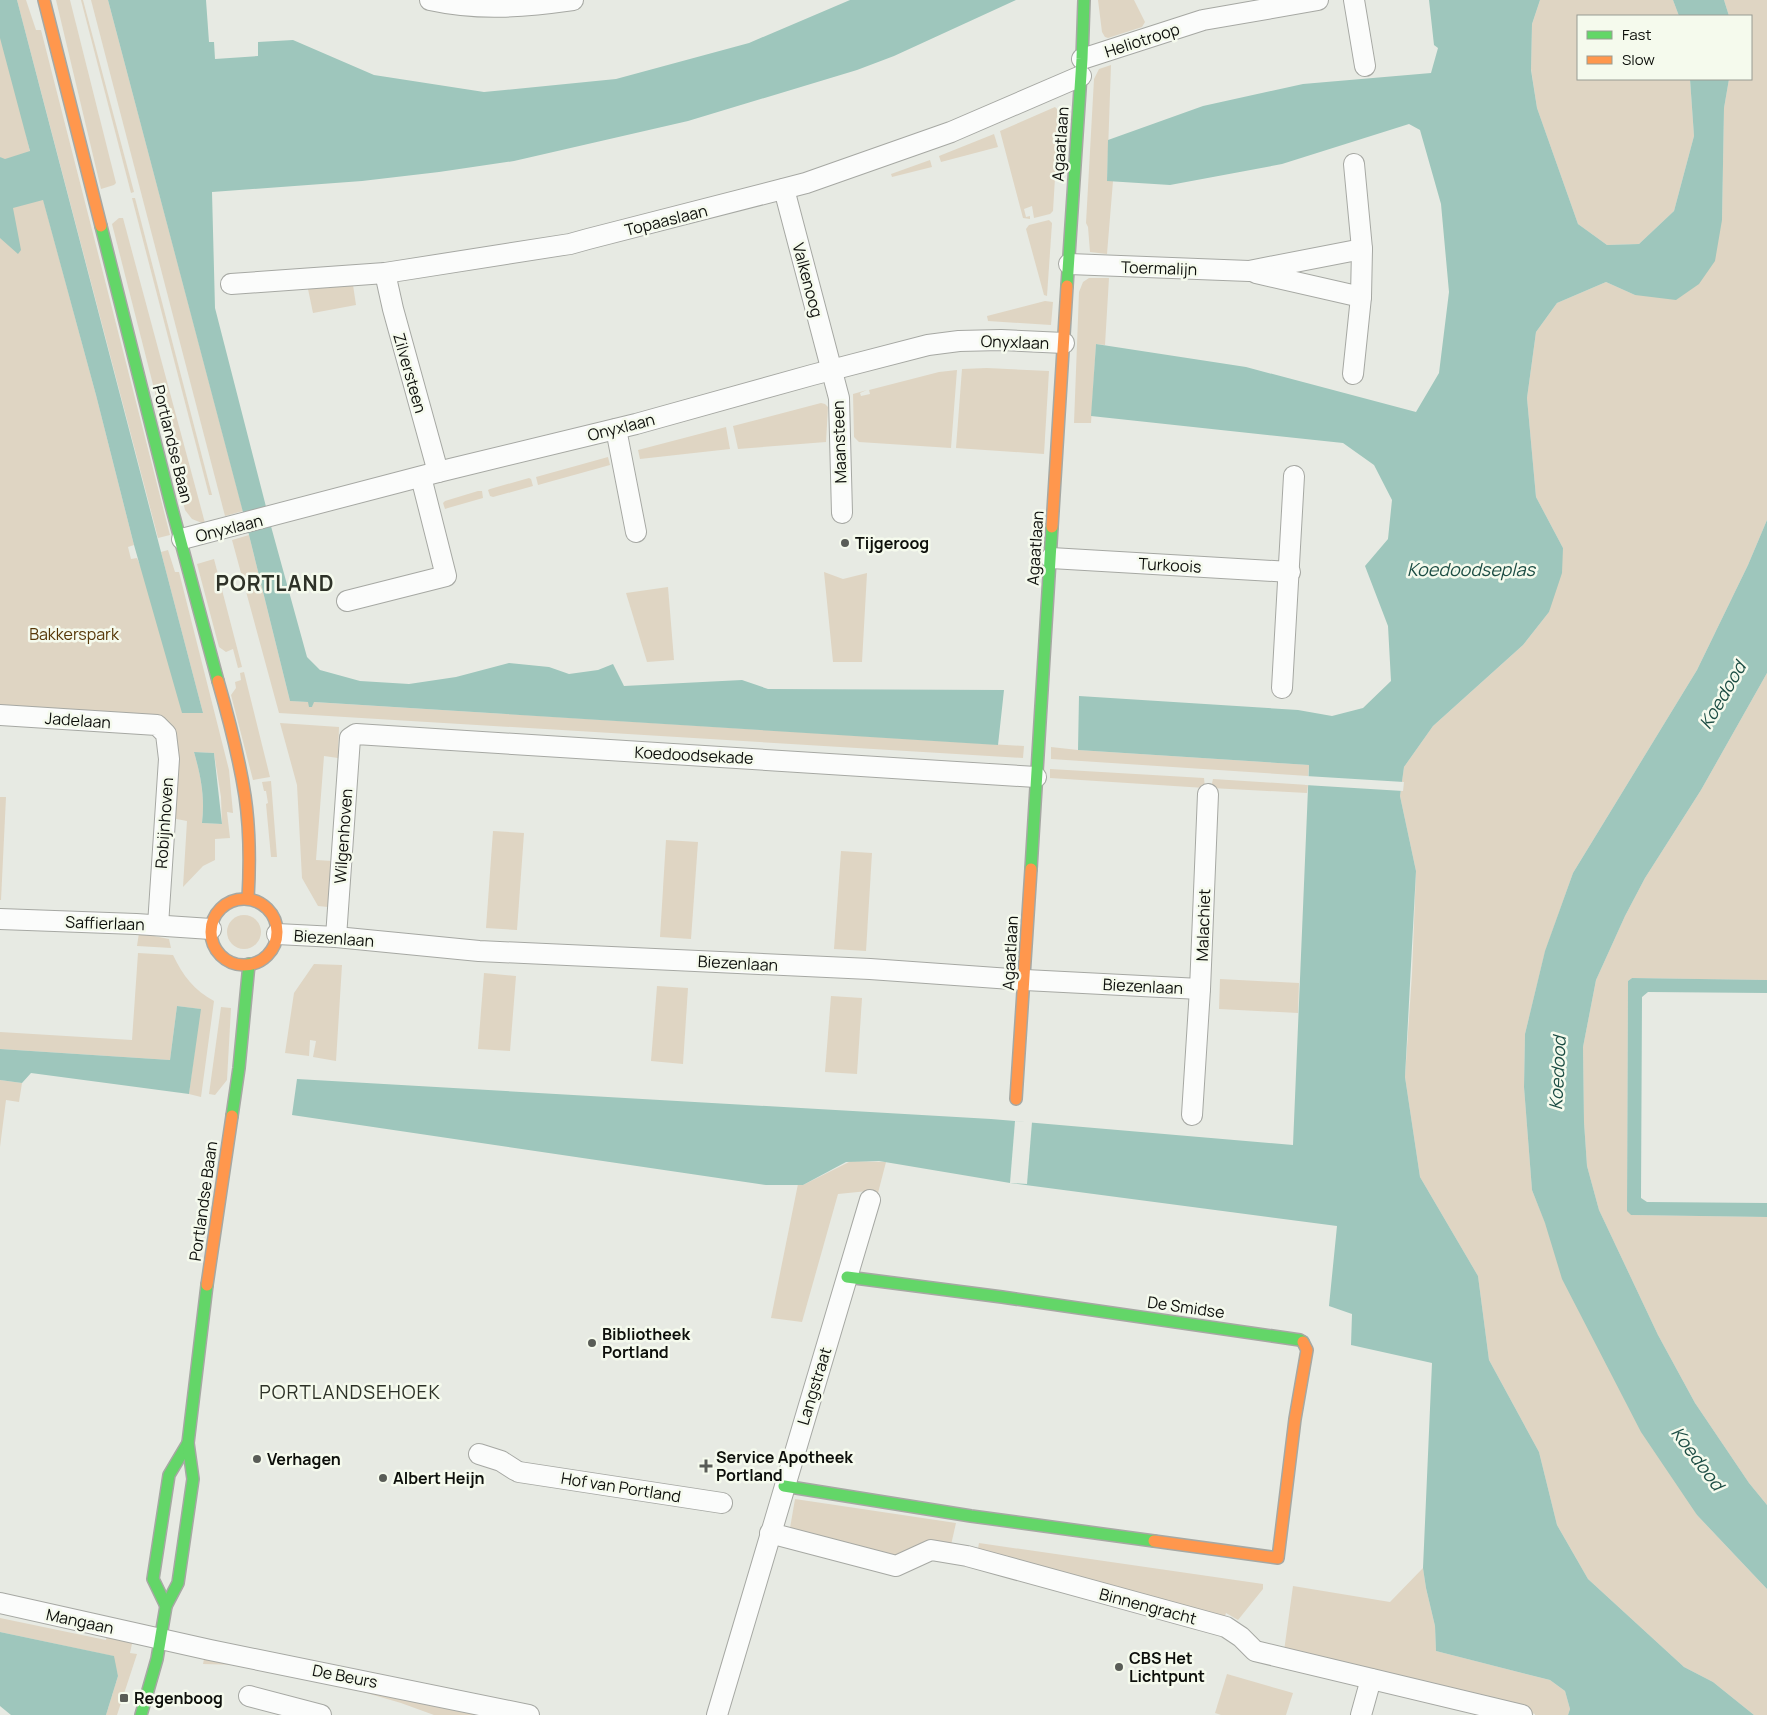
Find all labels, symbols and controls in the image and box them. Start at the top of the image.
legend [1577,15,1752,80]
street label: Heliotroop [1102,18,1182,62]
text: Fast [1622,24,1651,45]
text: Slow [1622,49,1655,70]
street label: Agaatlaan [1046,106,1074,182]
street label: Topaaslaan [622,199,710,241]
street label: Valkenoog [787,240,829,320]
street label: Toermalijn [1120,256,1198,280]
street label: Zilversteen [388,330,432,416]
street label: Onyxlaan [980,330,1050,354]
street label: Portlandse Baan [148,383,198,505]
street label: Maansteen [827,400,851,484]
street label: Onyxlaan [585,408,657,446]
street label: Onyxlaan [193,509,265,547]
street label: Agaatlaan [1021,510,1049,586]
place label: Tijgeroog [855,532,929,554]
marker: Tijgeroog [839,537,851,549]
street label: Turkoois [1138,552,1202,578]
water label: Koedoodseplas [1407,557,1536,581]
district label: PORTLAND [216,569,334,597]
park label: Bakkerspark [29,623,120,645]
water label: Koedood [1693,655,1752,733]
street label: Jadelaan [44,707,112,733]
street label: Koedoodsekade [634,741,754,769]
street label: Robijnhoven [150,777,178,869]
street label: Wilgenhoven [329,788,357,884]
street label: Malachiet [1191,888,1215,962]
street label: Saffierlaan [65,911,145,935]
street label: Agaatlaan [997,915,1023,991]
street label: Biezenlaan [293,924,375,952]
street label: Biezenlaan [697,950,779,976]
street label: Biezenlaan [1102,973,1184,999]
water label: Koedood [1543,1033,1571,1110]
street label: Portlandse Baan [184,1140,222,1262]
street label: De Smidse [1146,1291,1226,1323]
place label: Bibliotheek Portland [602,1323,691,1363]
marker: Bibliotheek Portland [586,1337,598,1349]
street label: Langstraat [792,1344,836,1428]
district label: PORTLANDSEHOEK [259,1379,441,1405]
water label: Koedood [1666,1421,1731,1497]
place label: Service Apotheek Portland [716,1446,853,1486]
place label: Verhagen [267,1448,341,1470]
marker: Verhagen [251,1453,263,1465]
marker: Service Apotheek Portland [700,1460,712,1472]
place label: Albert Heijn [393,1467,485,1489]
street label: Hof van Portland [559,1467,683,1507]
marker: Albert Heijn [377,1472,389,1484]
street label: Binnengracht [1097,1582,1199,1630]
street label: Mangaan [44,1603,116,1639]
place label: CBS Het Lichtpunt [1129,1647,1205,1687]
street label: De Beurs [311,1659,379,1693]
marker: CBS Het Lichtpunt [1113,1661,1125,1673]
place label: Regenboog [134,1687,223,1709]
marker: Regenboog [118,1692,130,1704]

